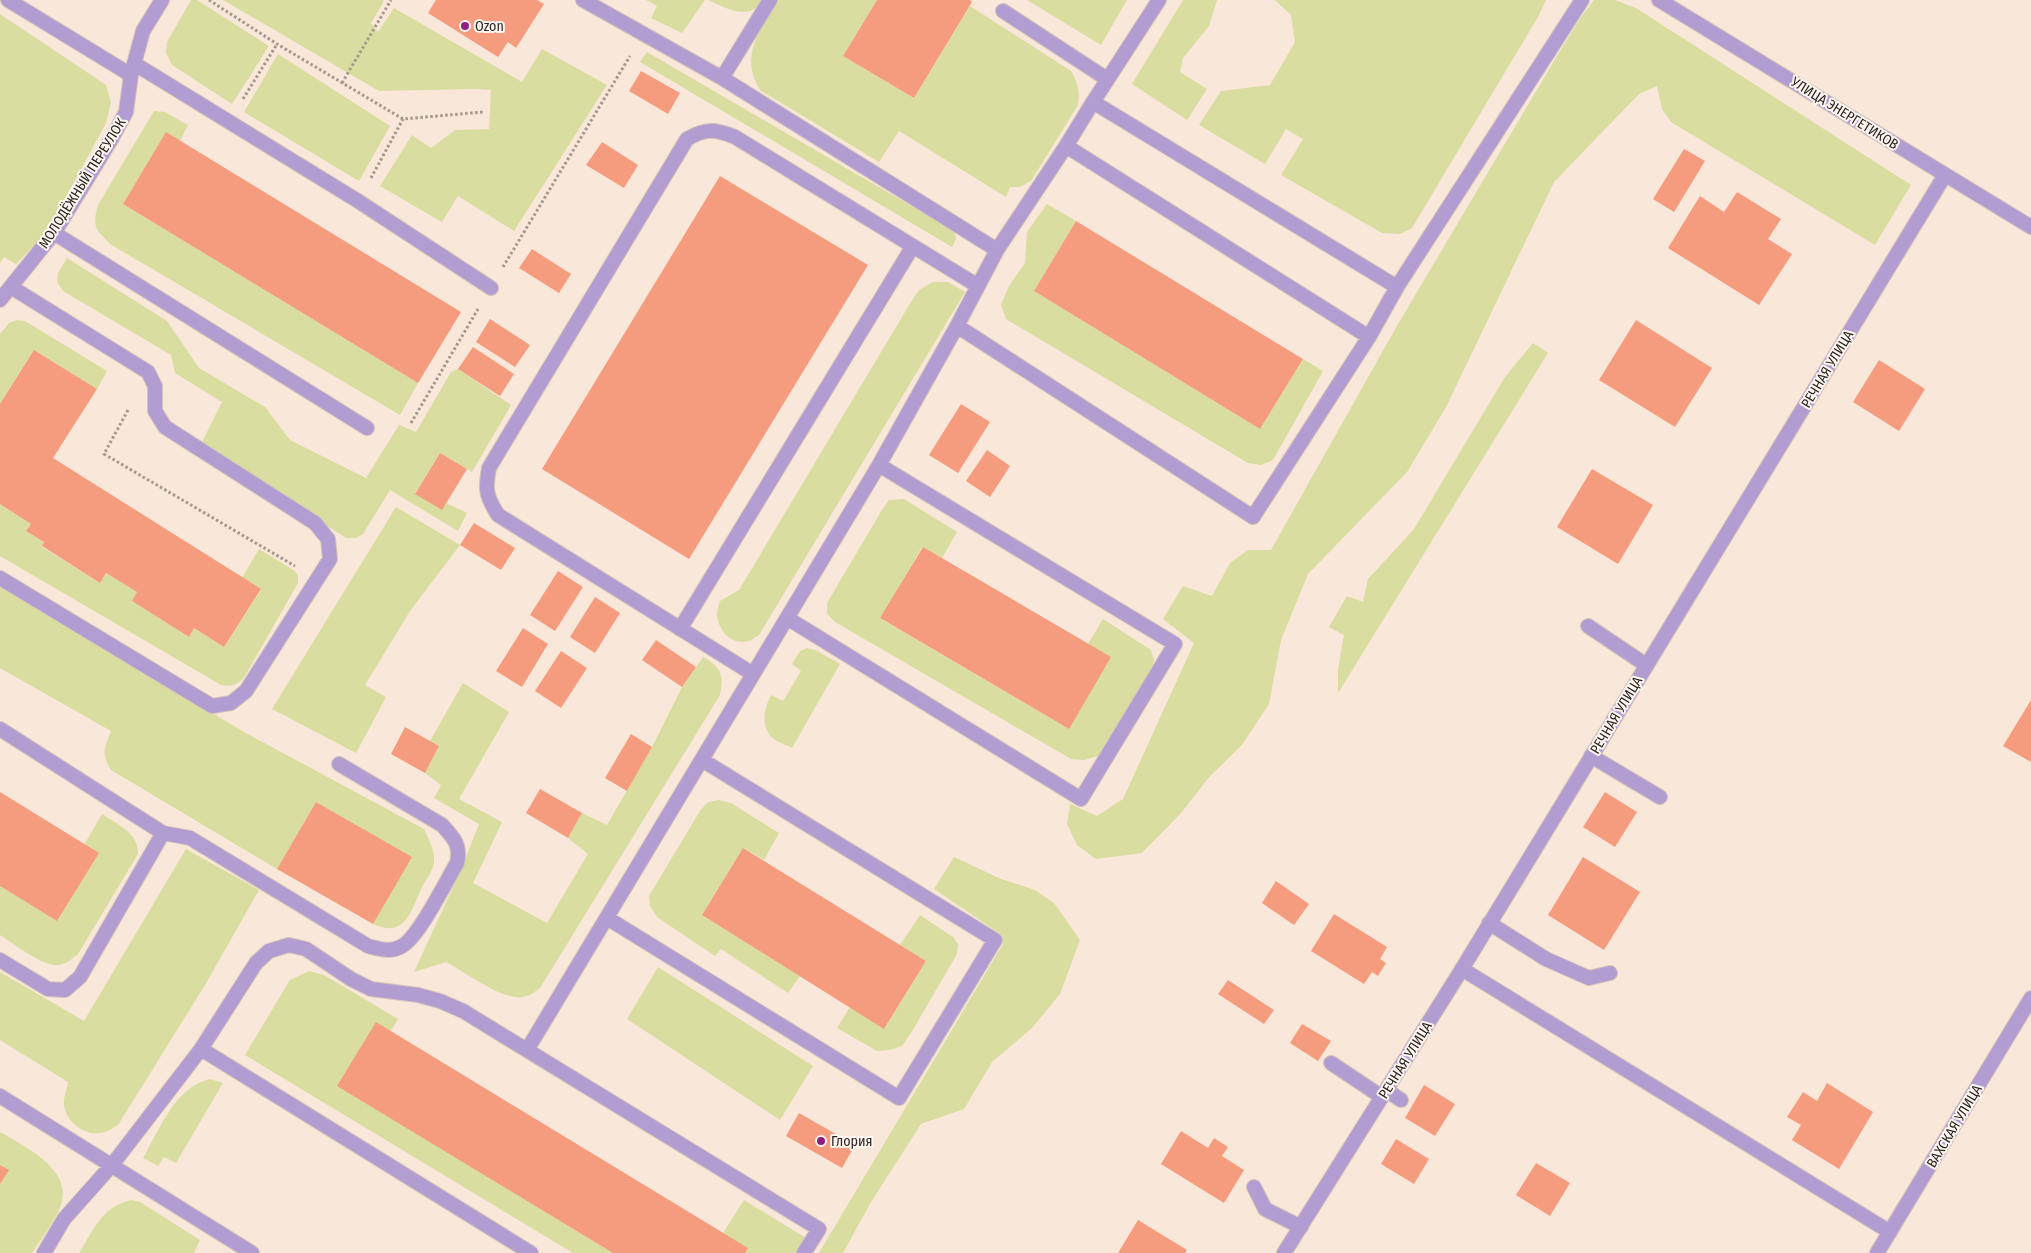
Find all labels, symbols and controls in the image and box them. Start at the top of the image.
place label: Ozon [475,18,504,35]
marker: Ozon [459,20,471,32]
street label: УЛИЦА ЭНЕРГЕТИКОВ [1787,73,1902,153]
street label: МОЛОДЁЖНЫЙ ПЕРЕУЛОК [35,115,130,252]
street label: РЕЧНАЯ УЛИЦА [1798,327,1858,411]
street label: РЕЧНАЯ УЛИЦА [1587,673,1647,757]
street label: РЕЧНАЯ УЛИЦА [1375,1018,1436,1102]
street label: ВАХСКАЯ УЛИЦА [1923,1081,1986,1171]
place label: Глория [831,1133,873,1150]
marker: Глория [815,1135,827,1147]

